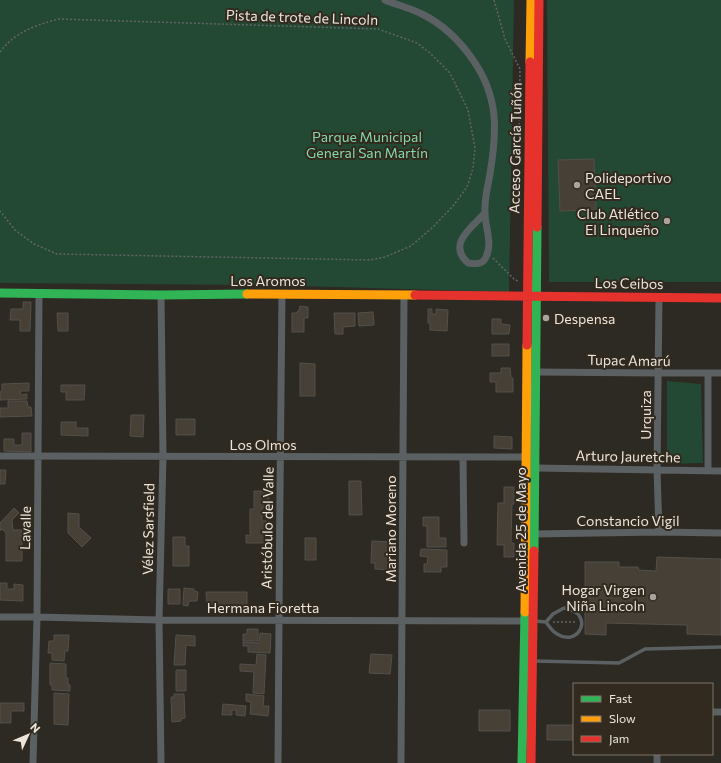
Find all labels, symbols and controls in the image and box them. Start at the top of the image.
street label: Pista de trote de Lincoln [226,6,378,28]
street label: Acceso García Tuñón [505,82,525,214]
park label: Parque Municipal General San Martín [306,128,428,161]
place label: Polideportivo CAEL [585,169,671,202]
marker: Polideportivo CAEL [572,180,582,190]
place label: Club Atlético El Linqueño [577,205,659,238]
marker: Club Atlético El Linqueño [662,216,672,226]
street label: Los Aromos [230,272,306,289]
street label: Los Ceibos [594,274,664,292]
place label: Despensa [554,310,615,327]
marker: Despensa [541,313,551,323]
street label: Tupac Amarú [587,351,671,369]
street label: Urquiza [637,390,654,440]
street label: Los Olmos [229,436,297,453]
street label: Arturo Jauretche [575,447,681,465]
street label: Aristóbulo del Valle [257,467,277,589]
street label: Avenida 25 de Mayo [512,467,529,593]
street label: Mariano Moreno [382,475,399,583]
street label: Vélez Sarsfield [139,483,157,575]
street label: Lavalle [16,506,34,550]
street label: Constancio Vigil [577,512,679,529]
place label: Hogar Virgen Niña Lincoln [561,581,645,614]
marker: Hogar Virgen Niña Lincoln [648,592,658,602]
street label: Hermana Fioretta [207,599,319,616]
legend [573,683,713,755]
text: Fast [609,691,632,705]
text: Slow [609,711,636,725]
north arrow [8,715,48,755]
text: N [28,720,43,735]
text: Jam [609,731,629,746]

